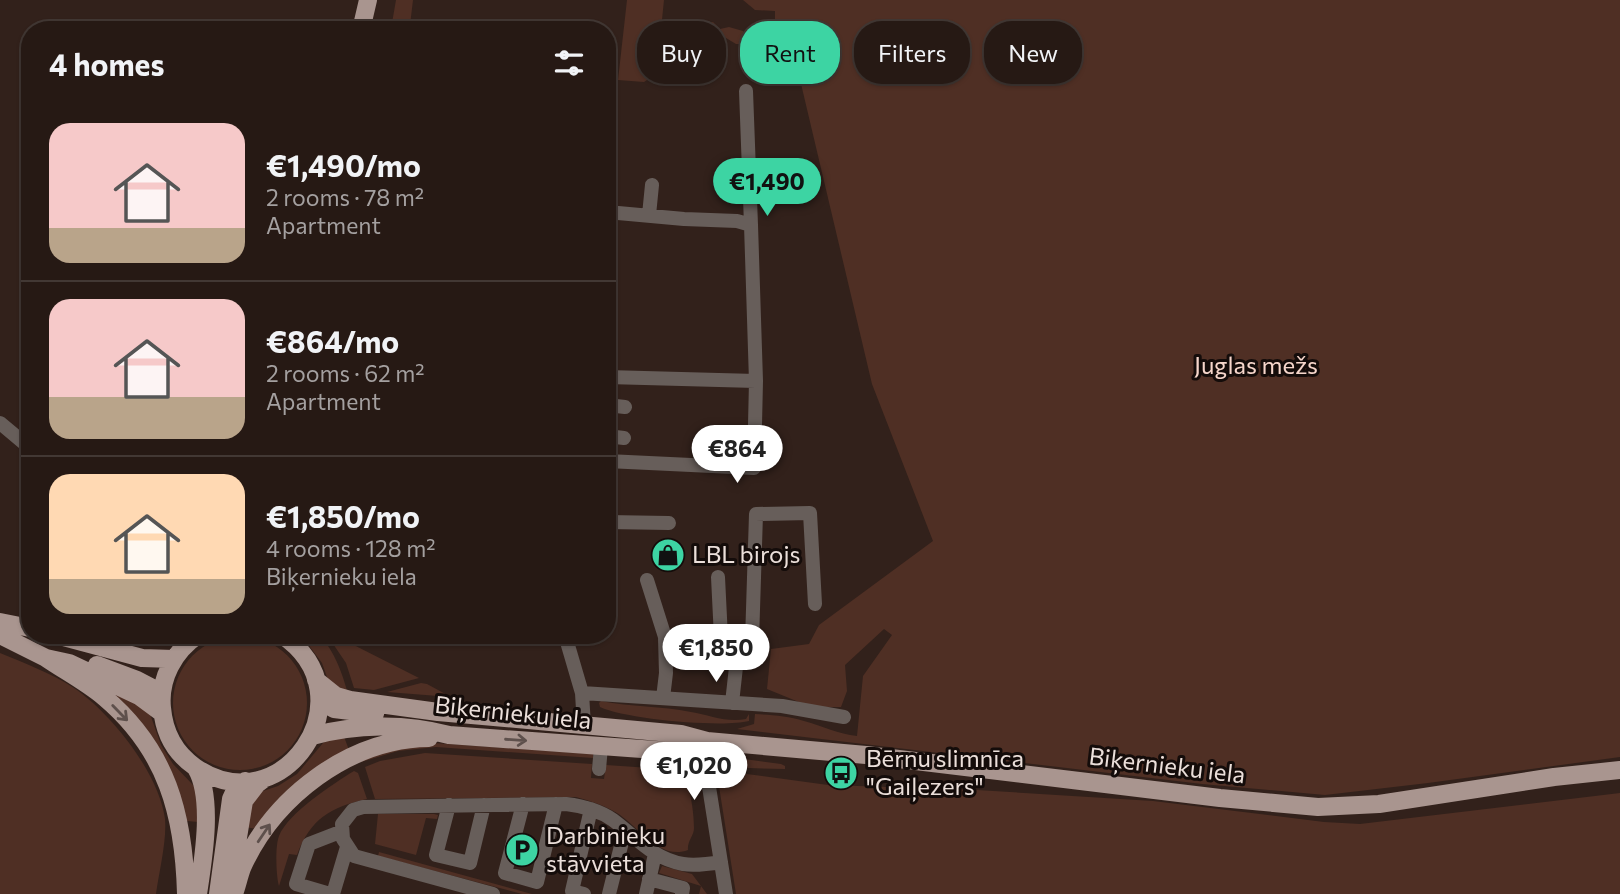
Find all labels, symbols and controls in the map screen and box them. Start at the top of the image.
chip: Buy [637,21,726,84]
chip: Rent [740,21,840,84]
chip: Filters [854,21,970,84]
chip: New [984,21,1082,84]
icon: filters [550,44,588,82]
text: 4 homes [49,45,164,82]
text: €1,490/mo [266,146,421,183]
icon: home [105,151,189,235]
pin: €1,490 [710,158,824,218]
text: €1,490 [729,167,805,195]
text: 2 rooms · 78 m² [266,183,424,211]
text: Apartment [266,211,381,239]
text: €864/mo [266,322,399,359]
icon: home [105,327,189,411]
park label: Juglas mežs [1194,350,1318,379]
text: 2 rooms · 62 m² [266,359,425,387]
text: Apartment [266,387,381,415]
pin: €864 [696,426,778,485]
text: €864 [708,434,766,462]
text: €1,850/mo [266,497,420,534]
icon: home [105,502,189,586]
text: 4 rooms · 128 m² [266,534,435,562]
shop icon: LBL birojs [649,536,687,574]
place label: LBL birojs [692,539,801,568]
text: Biķernieku iela [266,562,417,590]
pin: €1,850 [659,624,773,684]
text: €1,850 [679,633,753,661]
street label: Biķernieku iela [433,689,593,736]
one-way arrow [112,704,129,721]
one-way arrow [504,734,527,747]
street label: Biķernieku iela [1087,741,1247,790]
pin: €1,020 [637,742,751,802]
place label: Bērnu slimnīca "Gaiļezers" [866,743,1024,802]
text: €1,020 [656,751,732,779]
bus stop icon: Bērnu slimnīca "Gaiļezers" [822,754,860,792]
place label: Darbinieku stāvvieta [546,820,665,877]
one-way arrow [257,824,271,843]
parking icon: Darbinieku stāvvieta [503,831,541,869]

